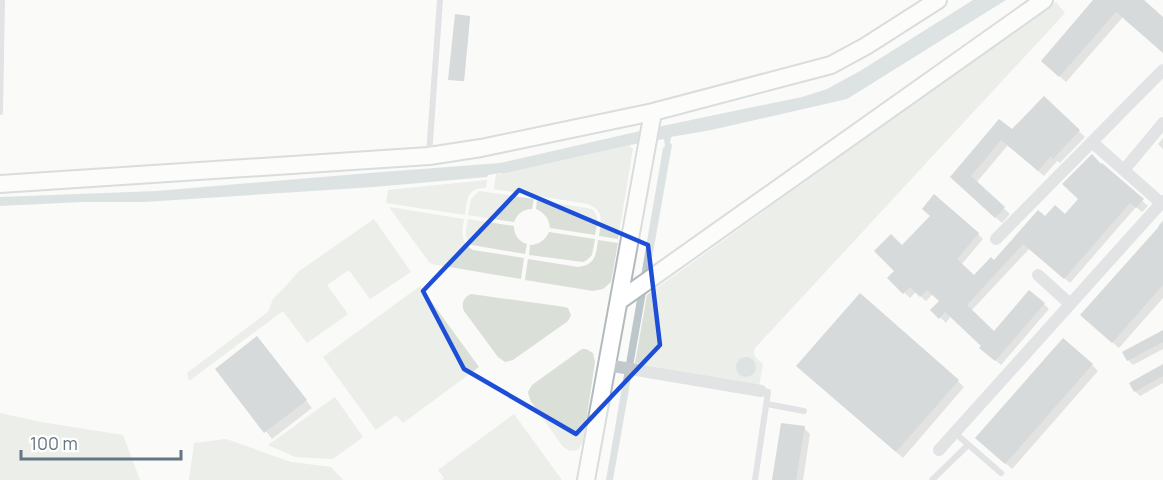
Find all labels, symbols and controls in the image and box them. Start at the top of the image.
scale bar [21,423,182,461]
text: 100 m [30,431,78,455]

